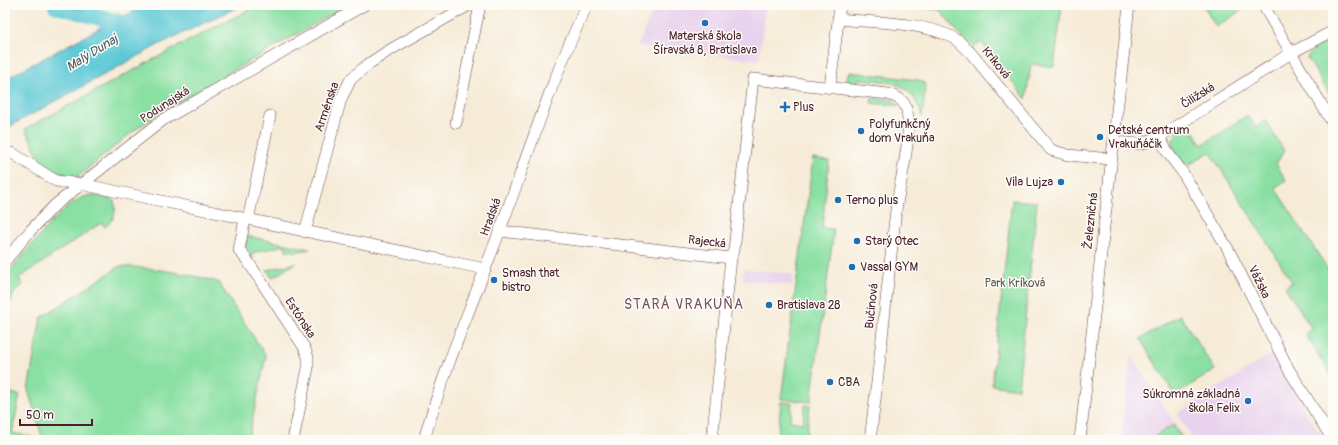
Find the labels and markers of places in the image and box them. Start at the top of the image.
marker: Materská škola Šíravská 8, Bratislava [700,18,710,28]
place label: Materská škola Šíravská 8, Bratislava [653,29,757,58]
place label: Plus [793,100,815,115]
marker: Plus [780,102,790,112]
place label: Polyfunkčný dom Vrakuňa [869,117,935,146]
place label: Detské centrum Vrakuňáčik [1108,123,1190,152]
marker: Polyfunkčný dom Vrakuňa [856,126,866,136]
marker: Detské centrum Vrakuňáčik [1095,132,1105,142]
place label: Vila Lujza [1005,175,1053,190]
marker: Vila Lujza [1056,177,1066,187]
place label: Terno plus [846,193,899,208]
marker: Terno plus [833,195,843,205]
place label: Starý Otec [865,234,919,249]
marker: Starý Otec [852,236,862,246]
place label: Vassal GYM [860,260,918,275]
marker: Vassal GYM [847,262,857,272]
place label: Smash that bistro [502,266,560,295]
marker: Smash that bistro [489,275,499,285]
place label: Bratislava 28 [777,298,840,313]
marker: Bratislava 28 [764,300,774,310]
place label: CBA [838,375,860,390]
marker: CBA [825,377,835,387]
place label: Súkromná základná škola Felix [1142,387,1240,416]
marker: Súkromná základná škola Felix [1243,396,1253,406]

